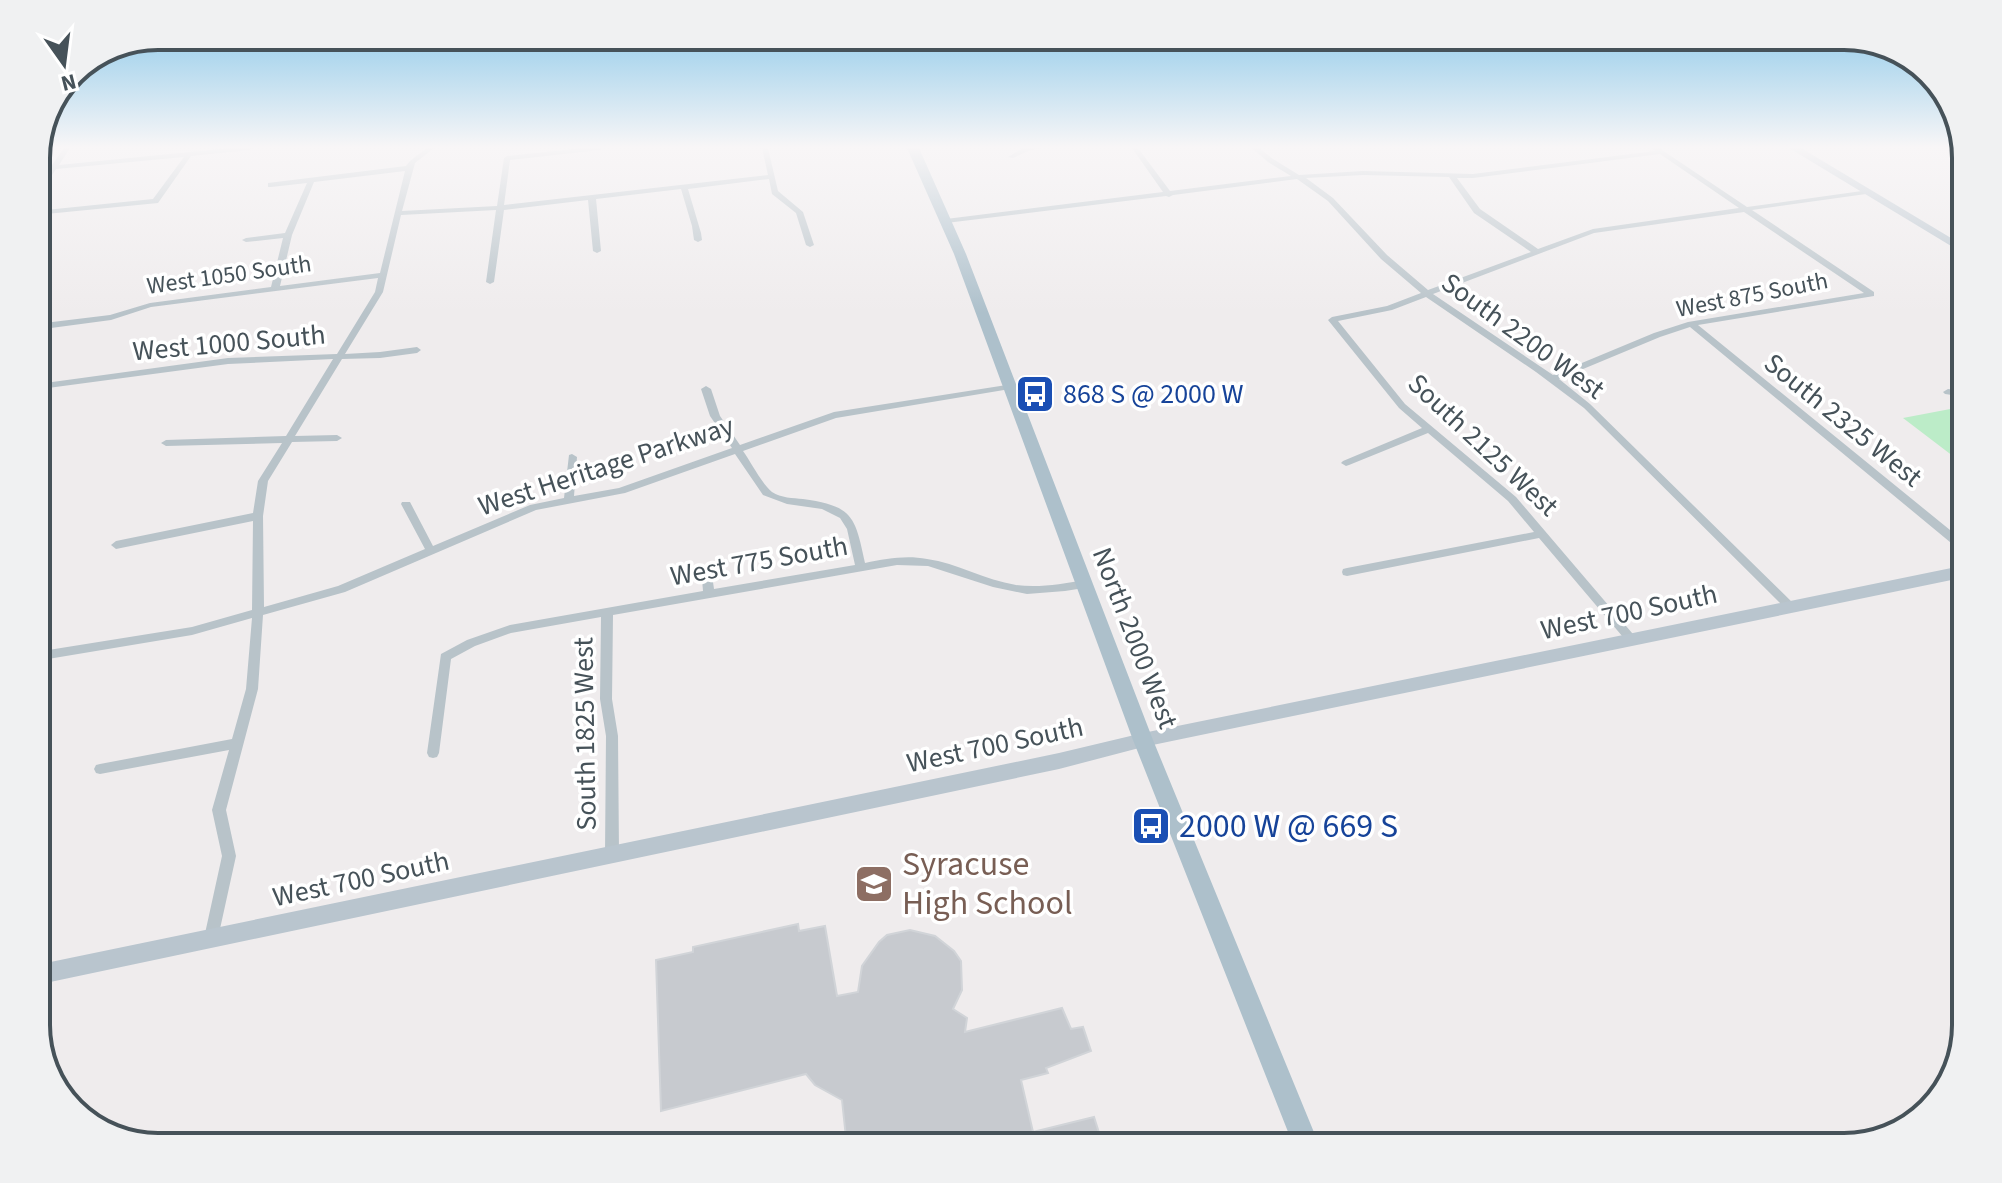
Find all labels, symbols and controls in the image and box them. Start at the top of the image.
north arrow [24,24,104,104]
text: N [58,65,80,100]
street label: West 1050 South [144,246,314,304]
street label: South 2200 West [1433,263,1613,409]
street label: West 875 South [1673,263,1831,327]
street label: West 1000 South [131,315,327,371]
street label: South 2325 West [1755,344,1931,497]
street label: South 2125 West [1399,364,1568,526]
bus stop icon: 868 S @ 2000 W [1014,373,1056,415]
place label: 868 S @ 2000 W [1063,374,1244,414]
street label: West Heritage Parkway [473,406,739,526]
street label: West 775 South [667,526,851,596]
street label: North 2000 West [1082,542,1188,735]
street label: West 700 South [1537,574,1721,650]
street label: South 1825 West [563,636,607,831]
street label: West 700 South [903,707,1087,783]
place label: 2000 W @ 669 S [1179,802,1398,851]
bus stop icon: 2000 W @ 669 S [1130,805,1172,847]
place label: Syracuse High School [902,840,1073,928]
street label: West 700 South [269,841,453,917]
school or university icon: Syracuse High School [853,863,895,905]

